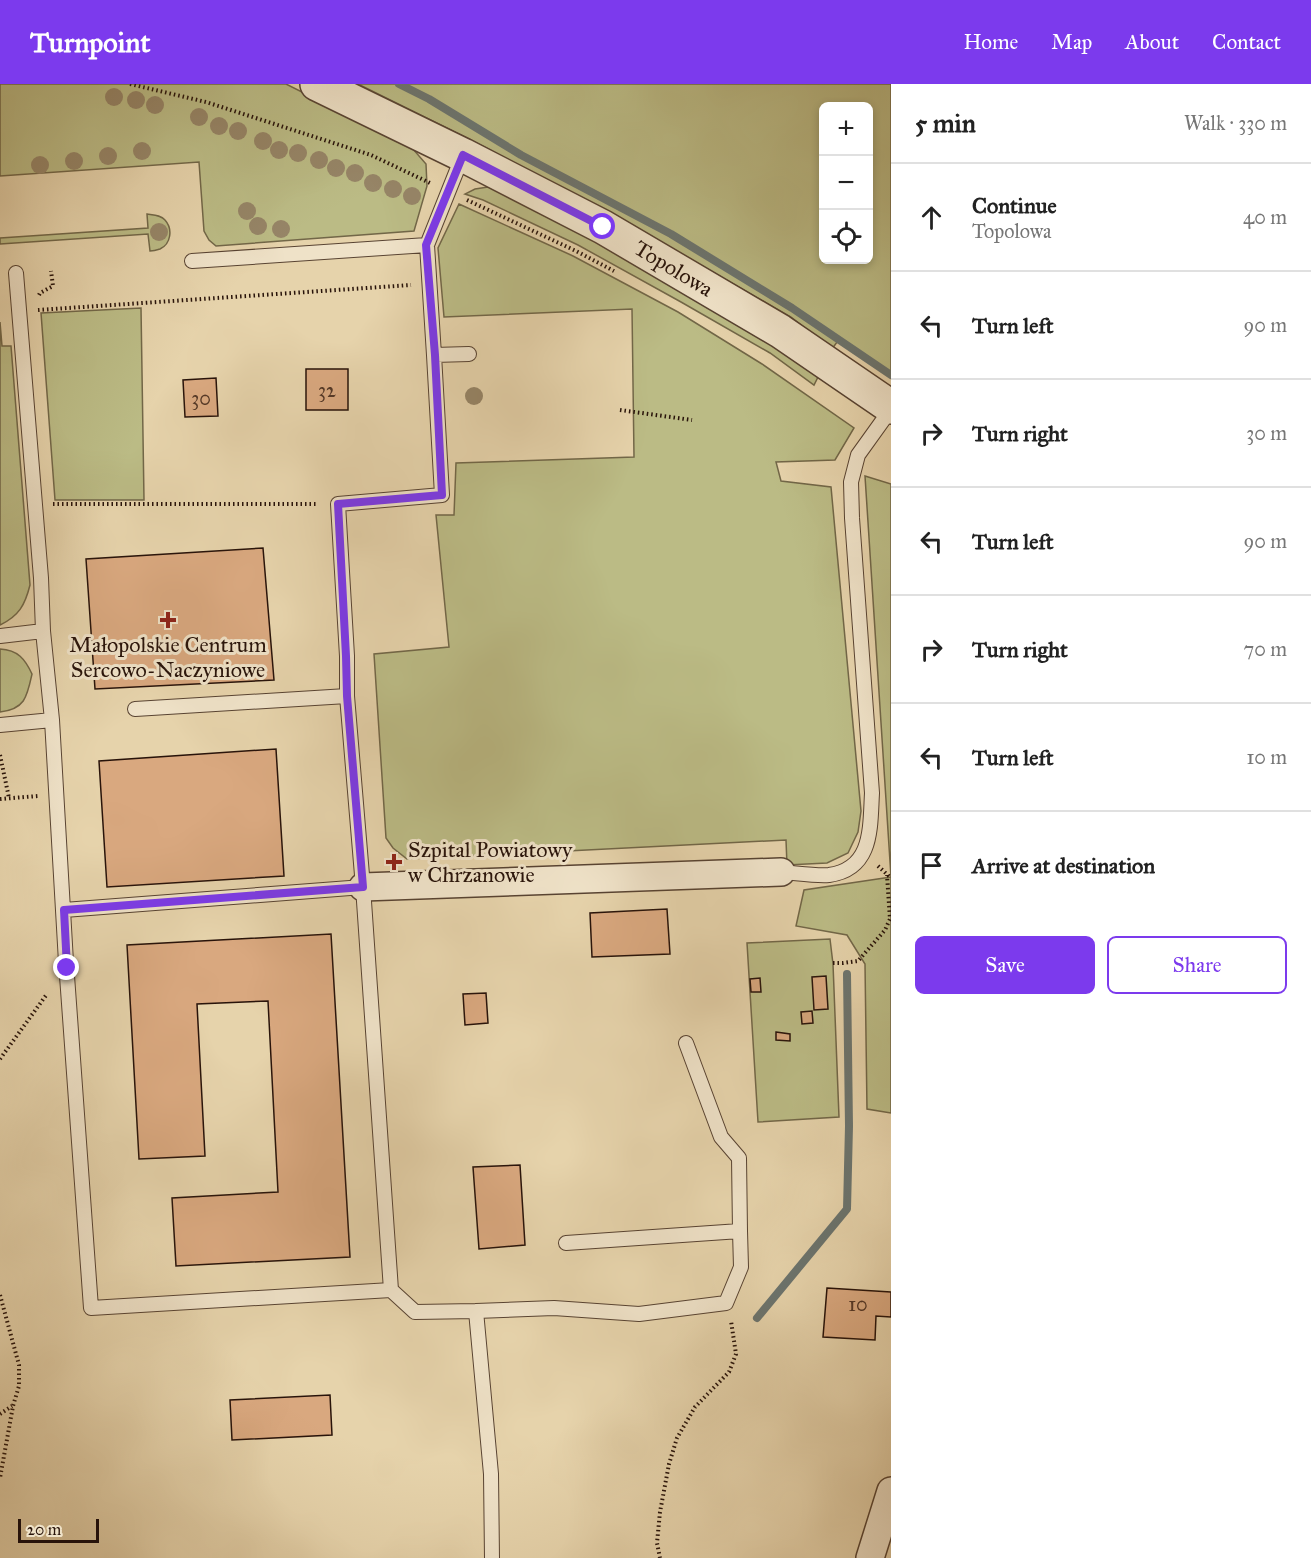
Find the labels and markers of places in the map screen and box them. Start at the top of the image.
marker: Małopolskie Centrum Sercowo-Naczyniowe [159,611,177,629]
place label: Małopolskie Centrum Sercowo-Naczyniowe [69,631,267,683]
place label: Szpital Powiatowy w Chrzanowie [408,836,573,888]
marker: Szpital Powiatowy w Chrzanowie [385,853,403,871]

